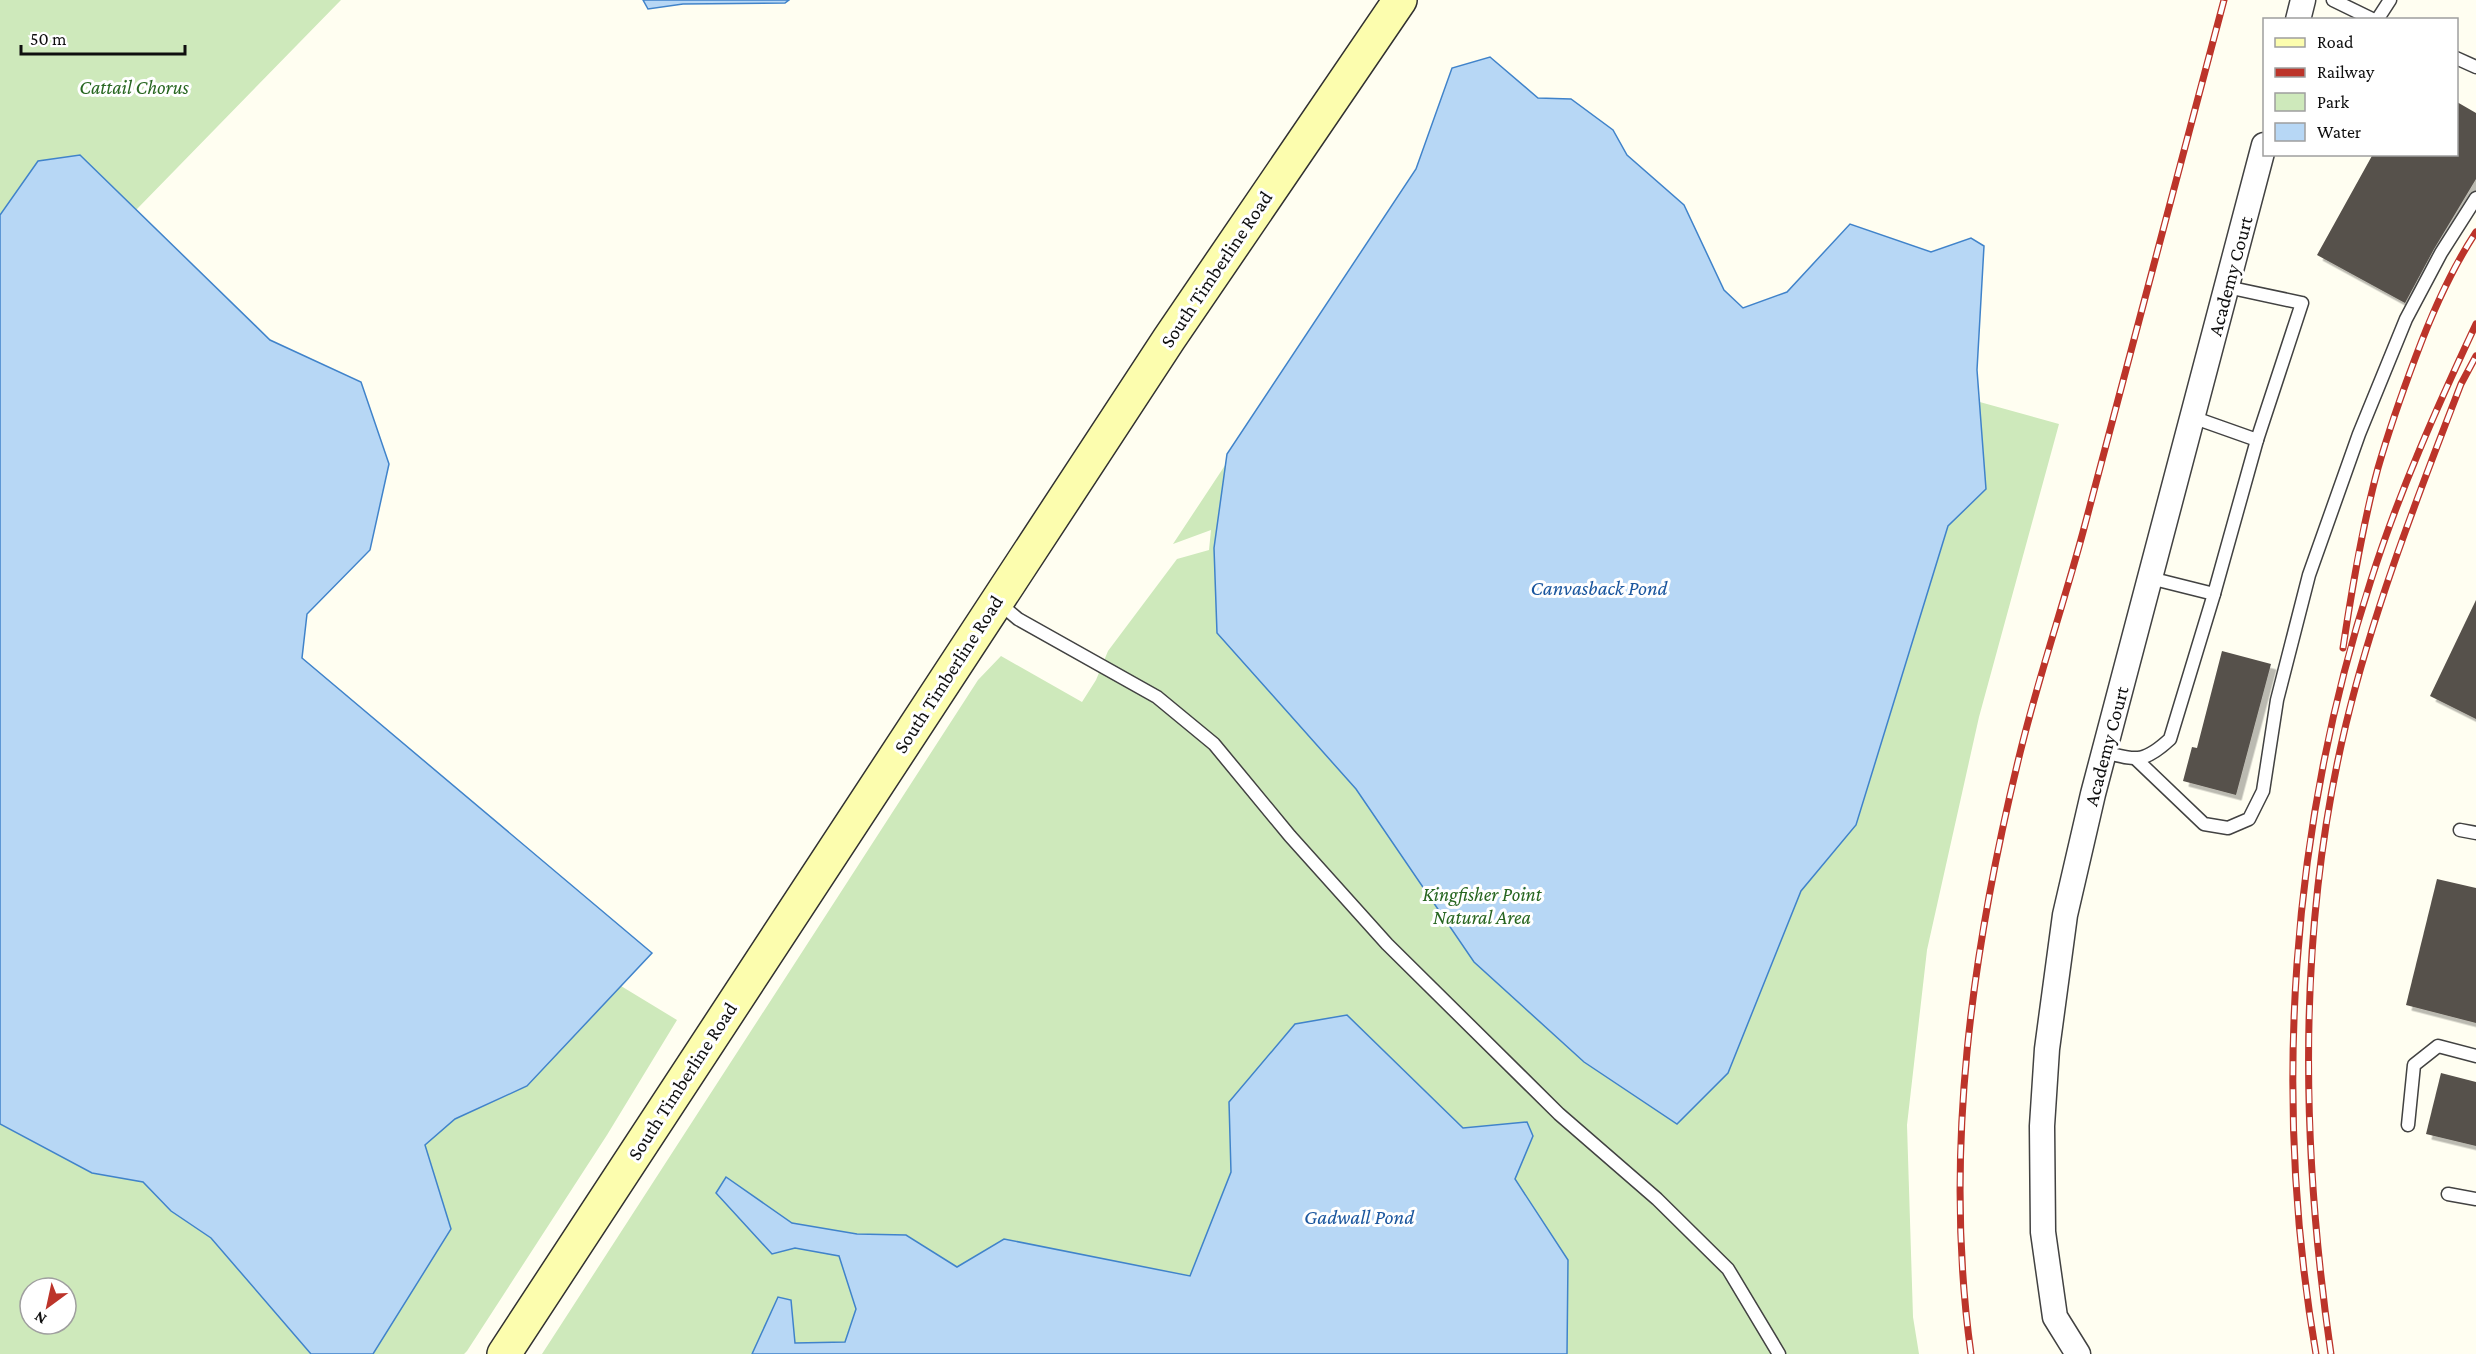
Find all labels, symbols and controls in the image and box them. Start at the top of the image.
scale bar [21,18,184,56]
legend [2263,18,2458,156]
text: 50 m [30,29,67,49]
text: Road [2317,32,2354,52]
text: Railway [2317,62,2375,82]
park label: Cattail Chorus [79,76,190,98]
text: Park [2317,92,2349,112]
text: Water [2317,122,2362,142]
street label: South Timberline Road [1156,186,1277,351]
street label: Academy Court [2203,213,2258,339]
water label: Canvasback Pond [1530,576,1669,600]
street label: South Timberline Road [889,591,1007,757]
street label: Academy Court [2079,683,2134,809]
park label: Kingfisher Point Natural Area [1422,883,1543,928]
street label: South Timberline Road [623,998,741,1164]
water label: Gadwall Pond [1304,1205,1415,1229]
north arrow [18,1276,78,1336]
text: N [31,1308,49,1328]

